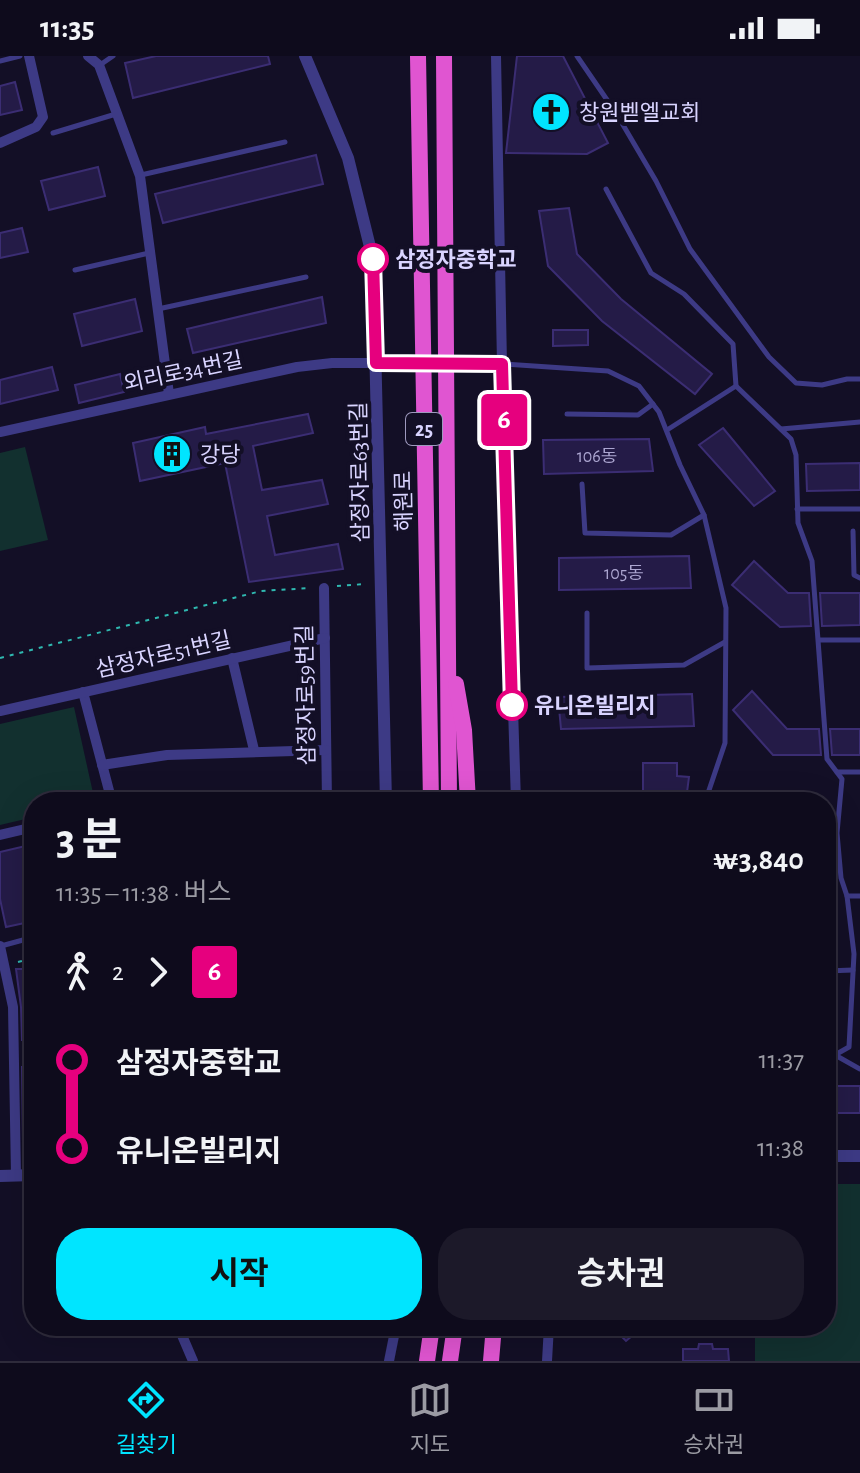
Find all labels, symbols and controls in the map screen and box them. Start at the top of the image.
text: 11:35 [40,13,94,43]
church icon: 창원벧엘교회 [530,91,572,133]
place label: 창원벧엘교회 [579,101,700,124]
marker: 삼정자중학교 [358,244,388,274]
place label: 삼정자중학교 [395,248,516,271]
street label: 외리로34번길 [122,348,245,395]
line badge: 6 [478,394,530,446]
street label: 삼정자로63번길 [347,401,372,543]
text: 6 [497,406,511,434]
road number: 25 [406,413,442,445]
building icon: 강당 [151,433,193,475]
place label: 강당 [200,443,240,466]
house number: 106동 [577,447,617,466]
street label: 해원로 [391,470,416,532]
house number: 105동 [604,564,644,583]
street label: 삼정자로59번길 [293,624,318,766]
street label: 삼정자로51번길 [93,628,233,681]
marker: 유니온빌리지 [497,690,527,720]
place label: 유니온빌리지 [534,694,655,717]
text: 3 분 [56,819,122,863]
text: ₩3,840 [713,845,804,875]
text: 11:35 – 11:38 · 버스 [56,880,232,906]
icon: walk [56,950,100,994]
icon: forward [136,950,180,994]
text: 6 [208,958,221,986]
text: 2 [112,959,124,985]
text: 11:37 [759,1047,804,1073]
text: 삼정자중학교 [116,1049,282,1079]
text: 11:38 [757,1135,804,1161]
text: 유니온빌리지 [116,1137,282,1167]
button: 시작 [56,1228,422,1320]
button: 승차권 [438,1228,804,1320]
tab: 길찾기 [116,1378,176,1458]
tab: 지도 [408,1378,452,1458]
tab: 승차권 [683,1378,744,1458]

